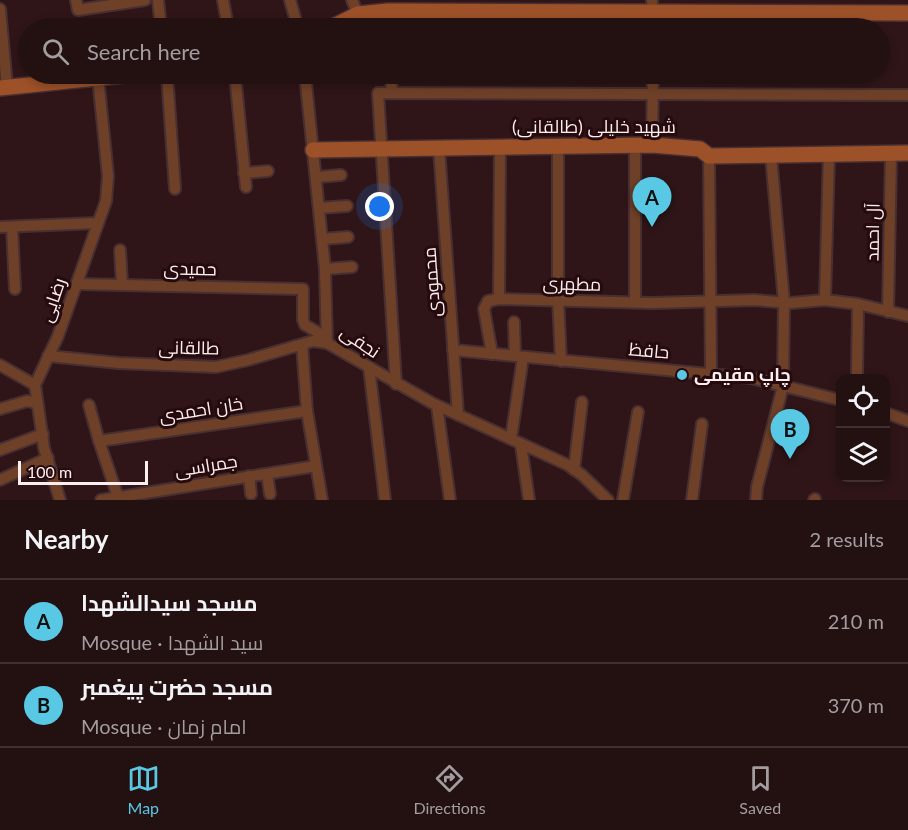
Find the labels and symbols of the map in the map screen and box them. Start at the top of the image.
street label: شهید خلیلی (طالقانی) [512,115,676,138]
pin: A [632,178,672,227]
your location [365,192,394,221]
street label: آل احمد [860,203,885,261]
street label: محمودی [418,246,445,318]
street label: حمیدی [163,257,217,280]
street label: مطهری [542,271,602,296]
street label: رضایی [34,275,71,325]
street label: نجفی [336,320,385,363]
street label: طالقانی [158,335,220,360]
street label: حافظ [628,337,670,363]
place label: چاپ مقیمی [694,363,791,387]
marker: چاپ مقیمی [675,368,689,382]
street label: خان احمدی [157,392,245,427]
pin: B [770,410,810,459]
street label: جمراسی [173,449,239,482]
scale bar [18,458,148,486]

